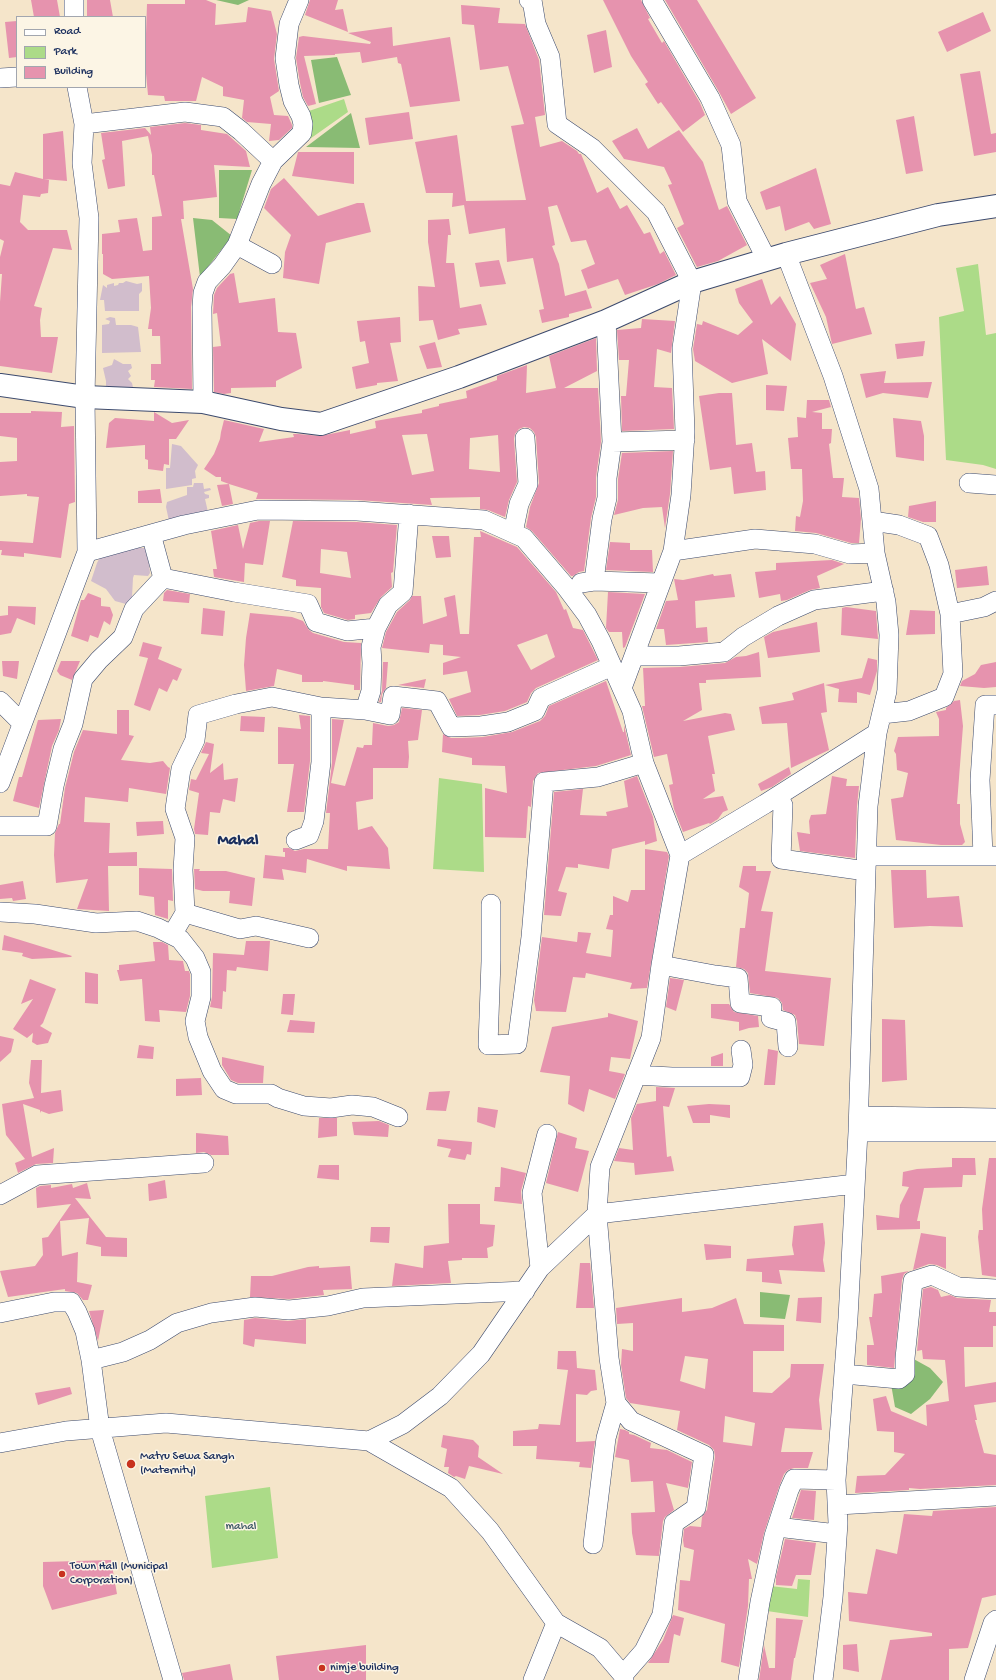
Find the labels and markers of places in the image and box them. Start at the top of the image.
place label: Matru Sewa Sangh (Maternity) [140,1450,234,1478]
marker: Matru Sewa Sangh (Maternity) [125,1458,137,1470]
place label: Town Hall (Municipal Corporation) [70,1560,168,1588]
marker: Town Hall (Municipal Corporation) [57,1569,67,1579]
place label: nimje building [330,1661,399,1675]
marker: nimje building [317,1663,327,1673]

